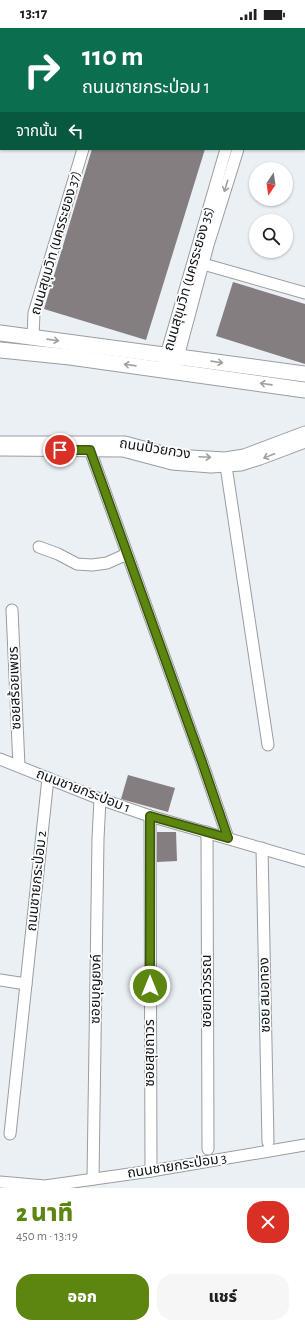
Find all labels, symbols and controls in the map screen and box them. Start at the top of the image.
text: 13:17 [20,6,47,21]
text: 110 m [82,43,144,71]
icon: right [16,44,68,96]
text: ถนนชายกระป่อม 1 [82,79,210,97]
icon: left [65,120,87,142]
text: จากนั้น [16,124,57,139]
north arrow [249,162,293,206]
map controls [249,162,293,258]
street label: ถนนสุขุมวิท (นครระยอง 37) [29,169,84,317]
one-way arrow [222,180,229,193]
street label: ถนนสุขุมวิท (นครระยอง 35) [162,205,217,353]
button: search [249,214,293,258]
one-way arrow [46,336,59,344]
one-way arrow [210,358,223,366]
one-way arrow [124,361,137,369]
one-way arrow [260,380,273,388]
pin [43,433,77,467]
street label: ถนนป้วยกวง [118,435,192,462]
icon: arrive [49,439,71,461]
one-way arrow [198,453,211,460]
one-way arrow [263,453,275,461]
street label: ซอยสร้อยเพชร [6,646,23,730]
street label: ถนนชายกระป่อม 1 [34,766,132,815]
street label: ถนนชายกระป่อม 2 [24,830,49,932]
street label: ซอยบุญยงค์ [88,954,105,1024]
street label: ซอยทวีวรรณ [199,955,214,1027]
street label: ซอย สมอทอง [257,957,273,1033]
position arrow [129,965,171,1007]
street label: ซอยสุขถาวร [143,1019,158,1087]
street label: ถนนชายกระป่อม 3 [126,1150,228,1181]
button: close [247,1201,289,1243]
text: 2 นาที [16,1202,73,1226]
text: 450 m · 13:19 [16,1230,78,1243]
button: ออก [16,1274,149,1320]
button: แชร์ [157,1274,289,1320]

